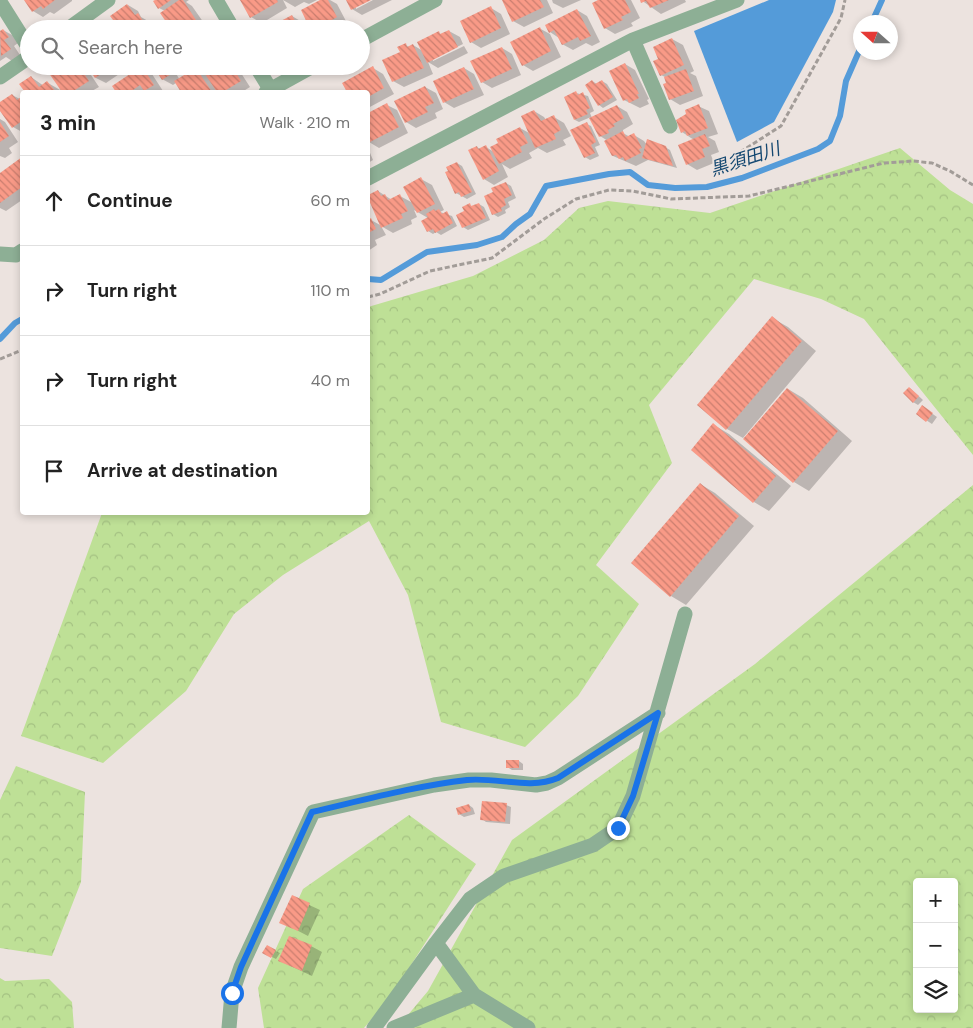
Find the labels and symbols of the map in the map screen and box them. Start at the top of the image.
north arrow [853,15,898,60]
water label: 黒須田川 [707,136,785,182]
route end [607,817,630,840]
route start [221,982,244,1005]

